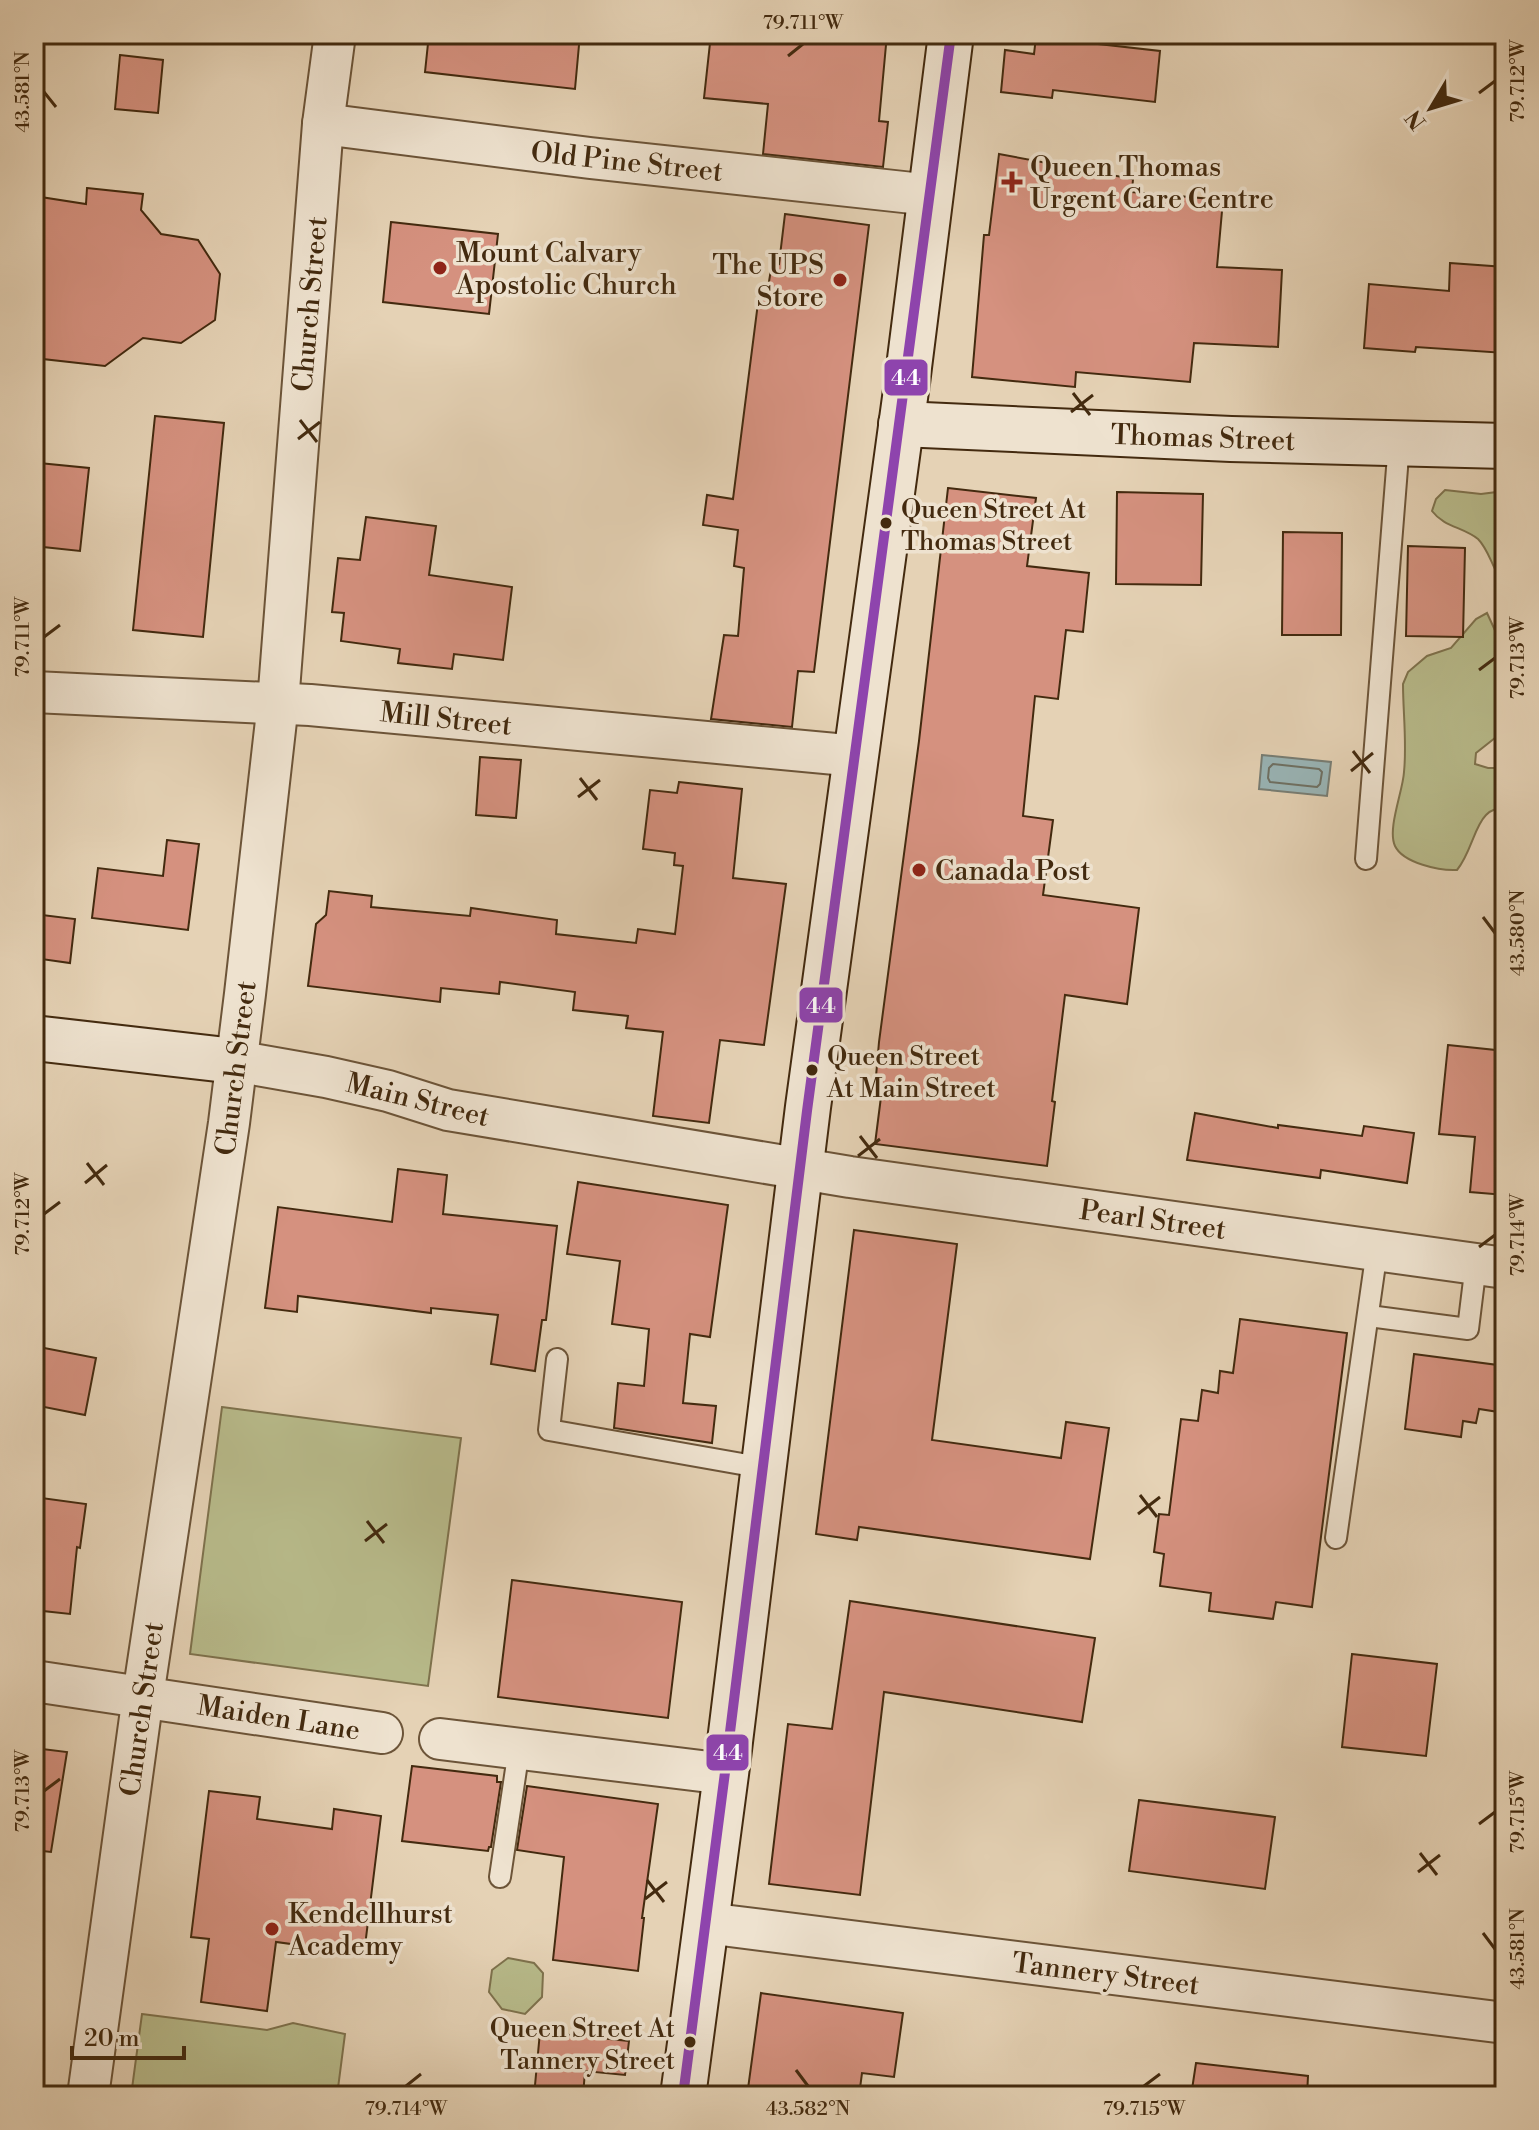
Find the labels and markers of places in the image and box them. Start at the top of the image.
place label: Queen Thomas Urgent Care Centre [1030,150,1274,217]
marker: Queen Thomas Urgent Care Centre [1001,171,1023,193]
place label: Mount Calvary Apostolic Church [455,236,677,303]
place label: The UPS Store [712,248,824,315]
marker: Mount Calvary Apostolic Church [431,259,449,277]
marker: The UPS Store [831,271,849,289]
place label: Queen Street At Thomas Street [901,494,1086,558]
marker: Queen Street At Thomas Street [878,515,894,531]
place label: Canada Post [935,854,1091,889]
marker: Canada Post [910,861,928,879]
place label: Queen Street At Main Street [826,1041,996,1105]
marker: Queen Street At Main Street [804,1062,820,1078]
place label: Kendellhurst Academy [287,1897,453,1964]
marker: Kendellhurst Academy [263,1920,281,1938]
place label: Queen Street At Tannery Street [490,2013,675,2077]
marker: Queen Street At Tannery Street [682,2034,698,2050]

